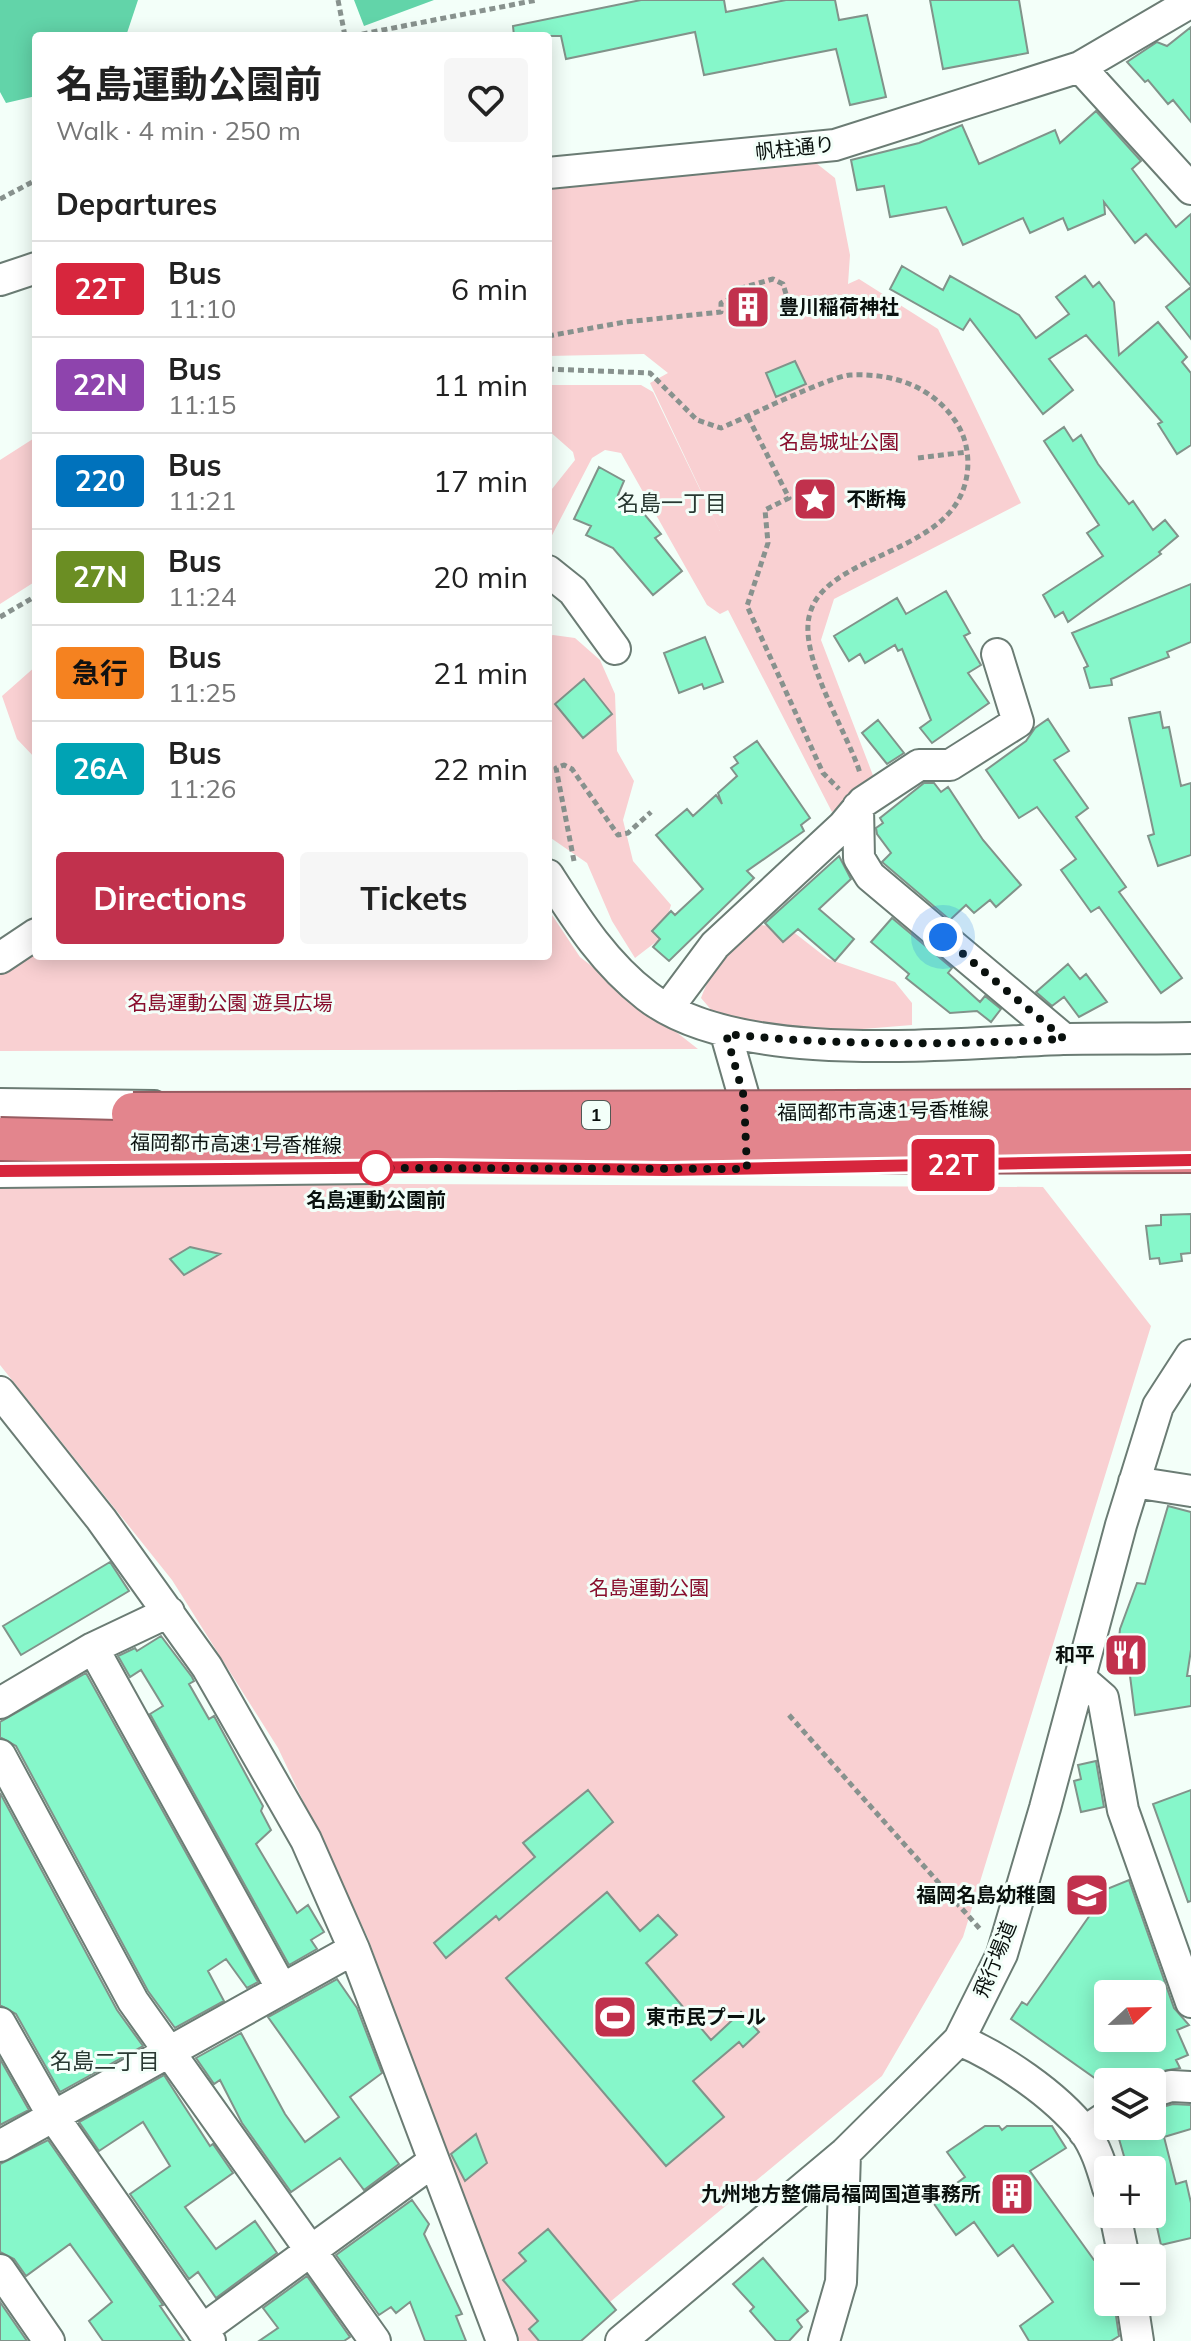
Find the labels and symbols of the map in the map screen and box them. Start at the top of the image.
street label: 帆柱通り [754,131,836,164]
building icon: 豊川稲荷神社 [724,283,772,331]
place label: 豊川稲荷神社 [779,294,899,319]
park label: 名島城址公園 [779,429,899,454]
place icon: 不断梅 [791,475,839,523]
place label: 不断梅 [846,486,906,511]
district label: 名島一丁目 [617,489,727,517]
your location [923,917,963,957]
park label: 名島運動公園 遊具広場 [127,990,333,1015]
street label: 福岡都市高速1号香椎線 [777,1096,989,1125]
road number: 1 [582,1101,610,1129]
street label: 福岡都市高速1号香椎線 [130,1129,342,1158]
line badge: 22T [907,1139,999,1191]
marker: 名島運動公園前 [359,1151,393,1185]
place label: 名島運動公園前 [306,1187,446,1212]
park label: 名島運動公園 [589,1575,709,1600]
restaurant icon: 和平 [1102,1631,1150,1679]
place label: 和平 [1055,1642,1095,1667]
school or university icon: 福岡名島幼稚園 [1063,1871,1111,1919]
place label: 福岡名島幼稚園 [916,1882,1056,1907]
street label: 飛行場道 [968,1917,1021,2001]
north arrow [1094,1980,1166,2052]
sports icon: 東市民プール [591,1993,639,2041]
place label: 東市民プール [646,2004,766,2029]
district label: 名島二丁目 [50,2047,160,2075]
building icon: 九州地方整備局福岡国道事務所 [988,2170,1036,2218]
place label: 九州地方整備局福岡国道事務所 [701,2181,981,2206]

